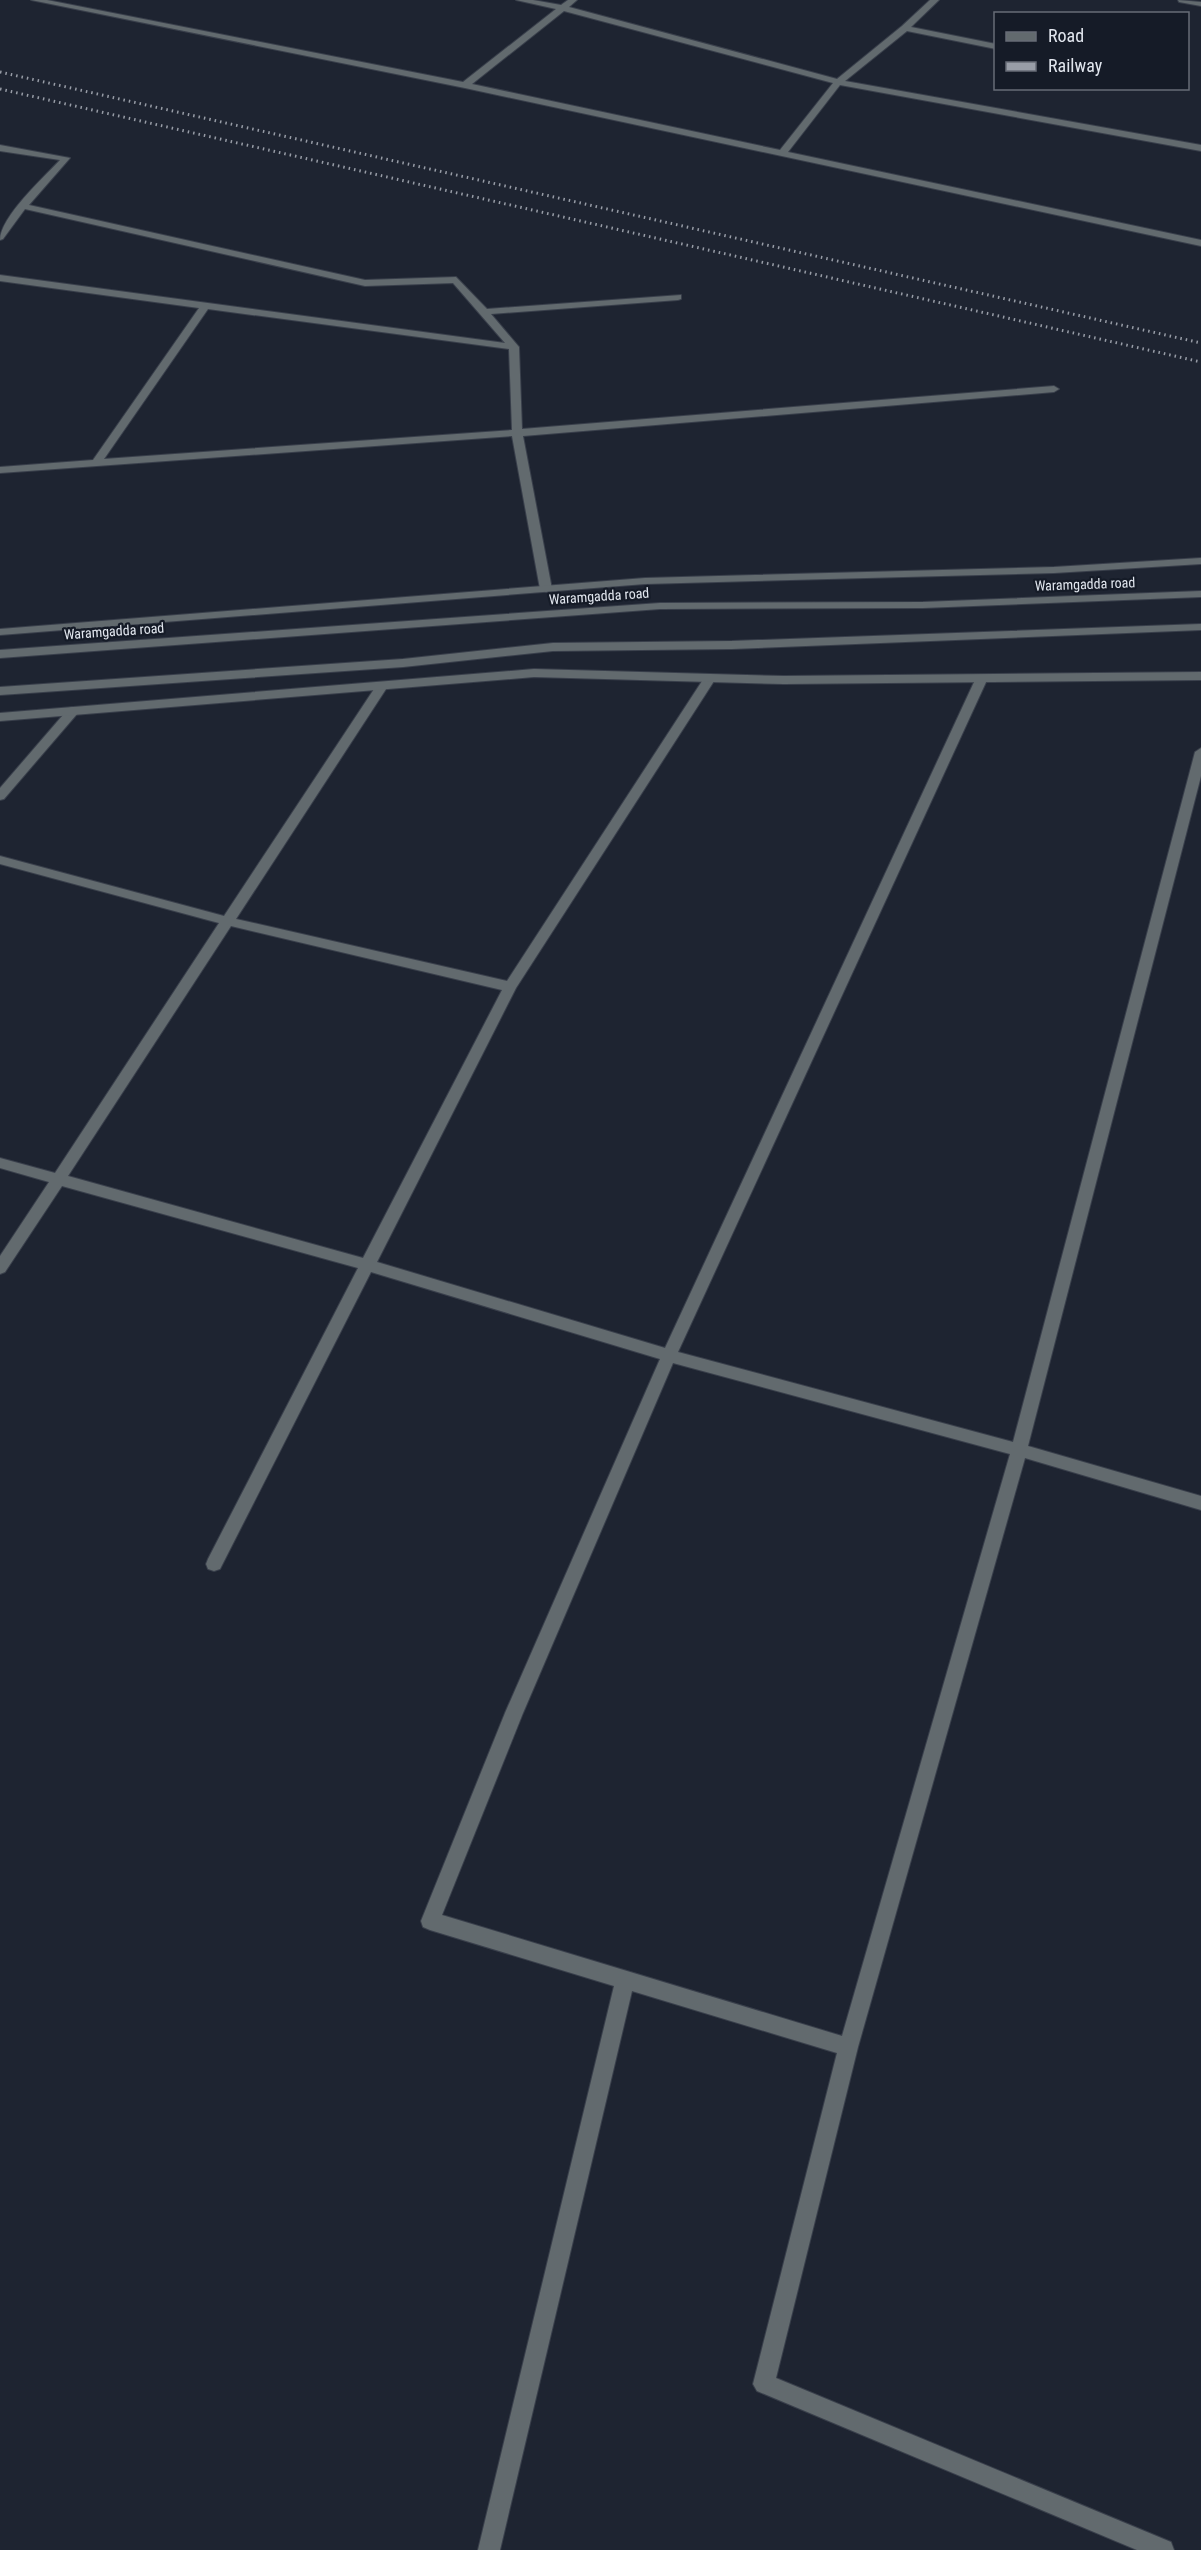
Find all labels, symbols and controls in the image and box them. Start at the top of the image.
legend [994,12,1189,90]
text: Road [1048,25,1084,46]
text: Railway [1048,55,1103,76]
street label: Waramgadda road [1034,574,1136,594]
street label: Waramgadda road [548,585,650,607]
street label: Waramgadda road [63,620,165,642]

